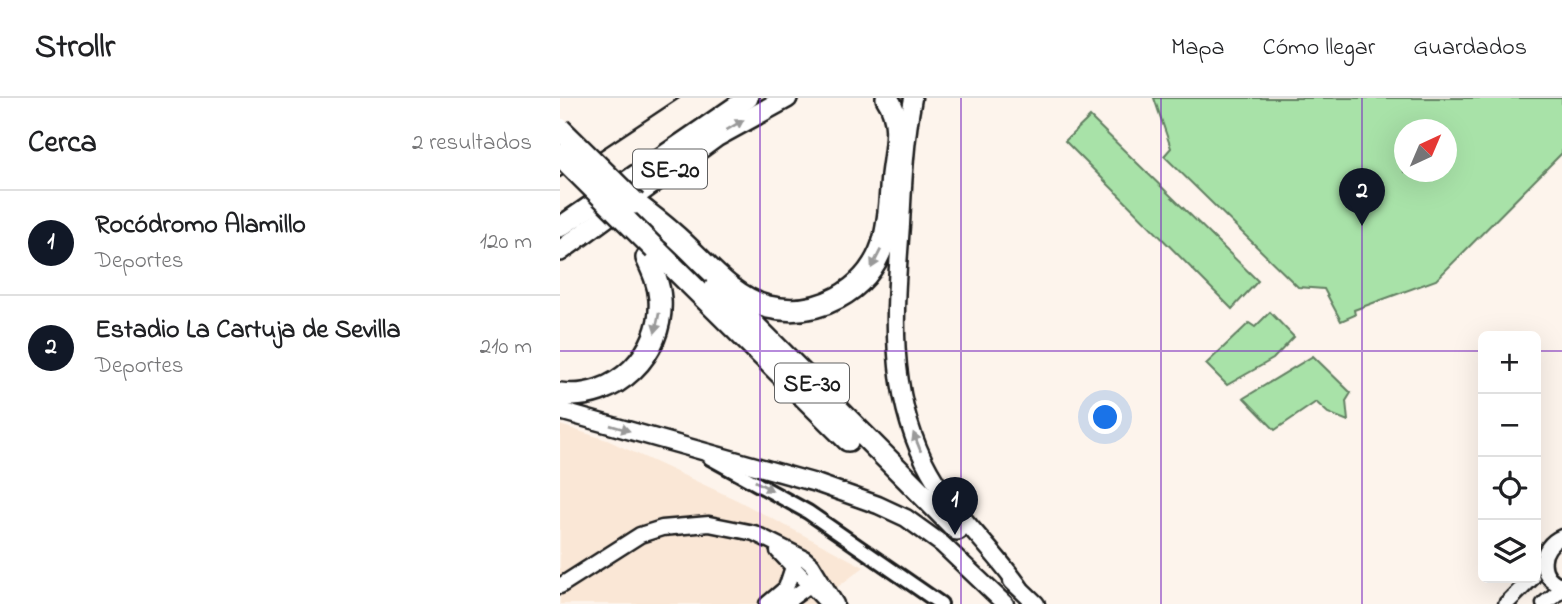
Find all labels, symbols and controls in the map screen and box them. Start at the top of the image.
text: Strollr [35,24,115,72]
text: Mapa [1171,31,1224,66]
text: Cómo llegar [1262,31,1375,66]
text: Guardados [1413,31,1527,66]
one-way arrow [725,119,744,132]
north arrow [1394,119,1457,182]
text: Cerca [28,122,97,166]
text: 2 resultados [412,127,532,160]
road number: SE-20 [633,150,707,188]
pin: 2 [1339,168,1385,226]
text: Rocódromo Alamillo [95,207,306,245]
text: 1 [47,226,55,259]
text: 120 m [480,226,532,259]
text: Deportes [95,245,184,278]
one-way arrow [870,249,881,269]
text: Estadio La Cartuja de Sevilla [95,312,400,350]
one-way arrow [651,312,662,334]
text: 2 [45,331,57,364]
text: 210 m [480,331,532,364]
map controls [1478,331,1541,583]
button: + [1478,331,1541,394]
text: Deportes [95,350,184,383]
road number: SE-30 [775,364,849,402]
button: − [1478,394,1541,457]
your location [1088,400,1122,434]
one-way arrow [610,423,632,434]
one-way arrow [911,432,922,453]
button: locate [1478,457,1541,520]
pin: 1 [932,477,978,535]
one-way arrow [754,480,773,492]
button: layers [1478,520,1541,583]

